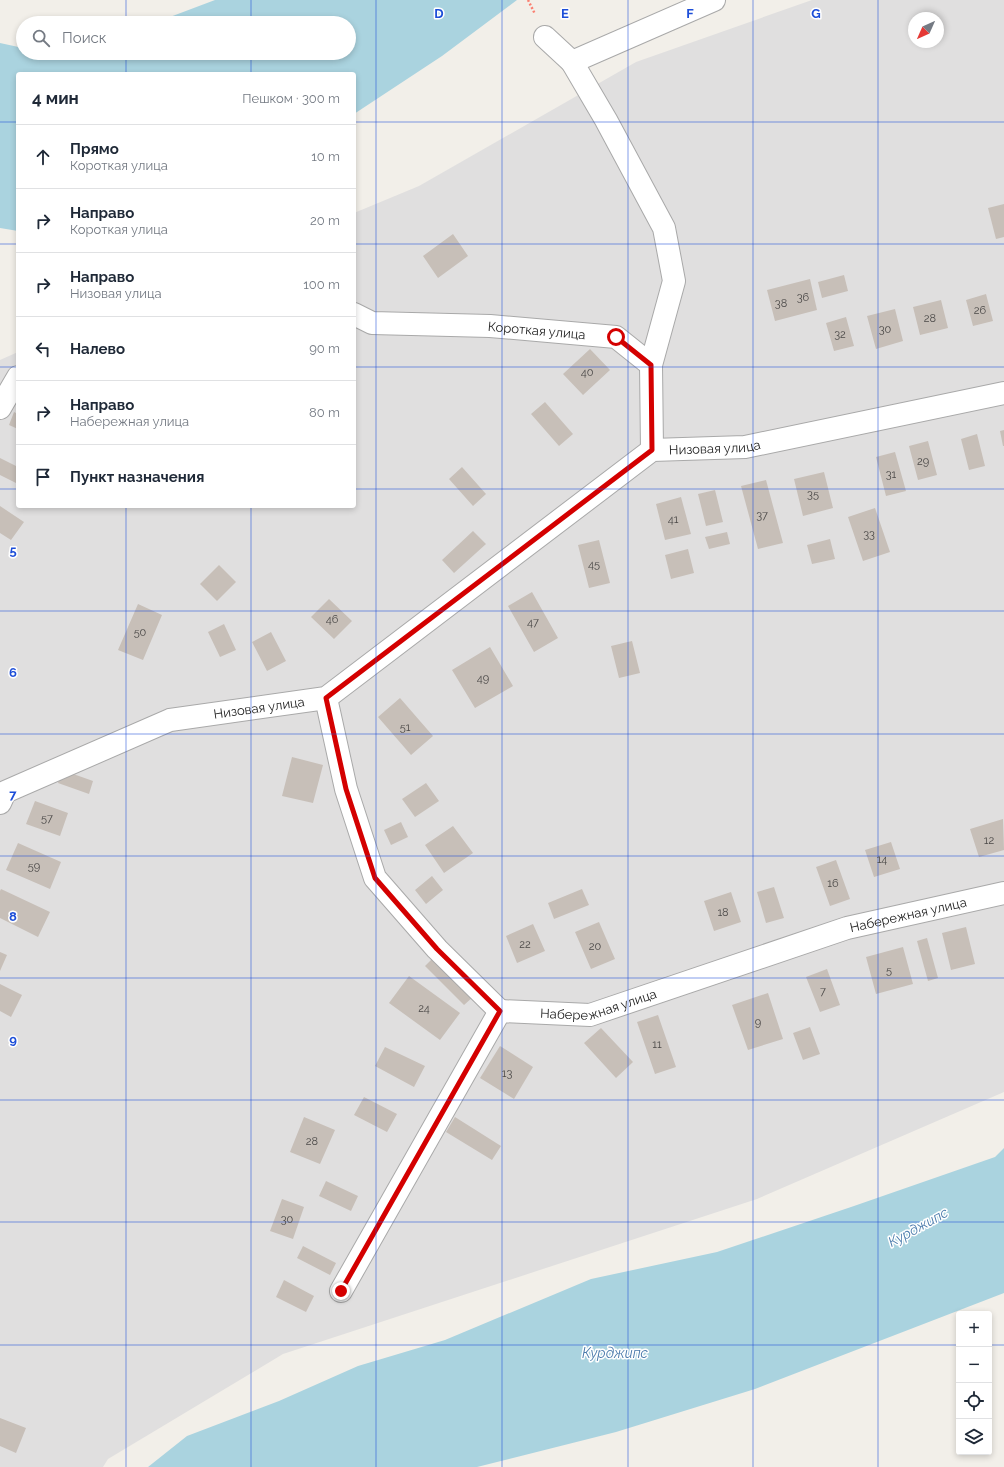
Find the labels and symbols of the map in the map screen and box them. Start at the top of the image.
text: D [434,6,444,21]
text: E [561,6,569,21]
text: F [686,6,694,21]
text: G [811,6,821,21]
north arrow [908,12,944,48]
house number: 36 [797,291,810,304]
house number: 38 [775,297,787,310]
house number: 26 [974,304,987,317]
house number: 28 [924,312,936,325]
street label: Короткая улица [487,319,586,342]
house number: 30 [879,323,892,336]
route start [607,328,625,346]
house number: 32 [834,328,846,341]
house number: 40 [581,366,594,379]
street label: Низовая улица [669,437,762,457]
house number: 29 [917,455,929,468]
house number: 31 [886,468,897,481]
house number: 35 [807,488,819,501]
house number: 37 [756,509,768,522]
house number: 41 [668,513,679,526]
house number: 33 [863,528,875,541]
text: 5 [9,543,17,558]
house number: 45 [588,558,600,571]
house number: 46 [326,613,339,626]
house number: 47 [527,616,539,629]
house number: 50 [134,626,147,639]
text: 6 [9,665,17,680]
house number: 49 [477,672,489,685]
street label: Низовая улица [213,694,306,722]
house number: 51 [400,721,411,734]
text: 7 [9,787,17,802]
house number: 57 [41,812,53,825]
house number: 12 [984,834,994,847]
house number: 14 [877,853,887,866]
house number: 59 [28,860,40,873]
house number: 16 [827,877,839,890]
street label: Набережная улица [848,895,968,935]
house number: 18 [717,906,729,919]
text: 8 [9,909,17,924]
house number: 22 [519,938,531,951]
house number: 20 [589,940,601,953]
house number: 5 [886,964,892,977]
house number: 7 [820,985,826,998]
street label: Набережная улица [540,986,658,1023]
house number: 24 [418,1002,430,1015]
house number: 9 [755,1016,761,1029]
text: 9 [9,1032,17,1047]
house number: 11 [652,1038,662,1051]
house number: 13 [502,1067,512,1080]
house number: 28 [306,1135,318,1148]
water label: Курджипс [885,1204,951,1250]
house number: 30 [281,1213,294,1226]
route end [332,1282,350,1300]
water label: Курджипс [582,1345,649,1361]

